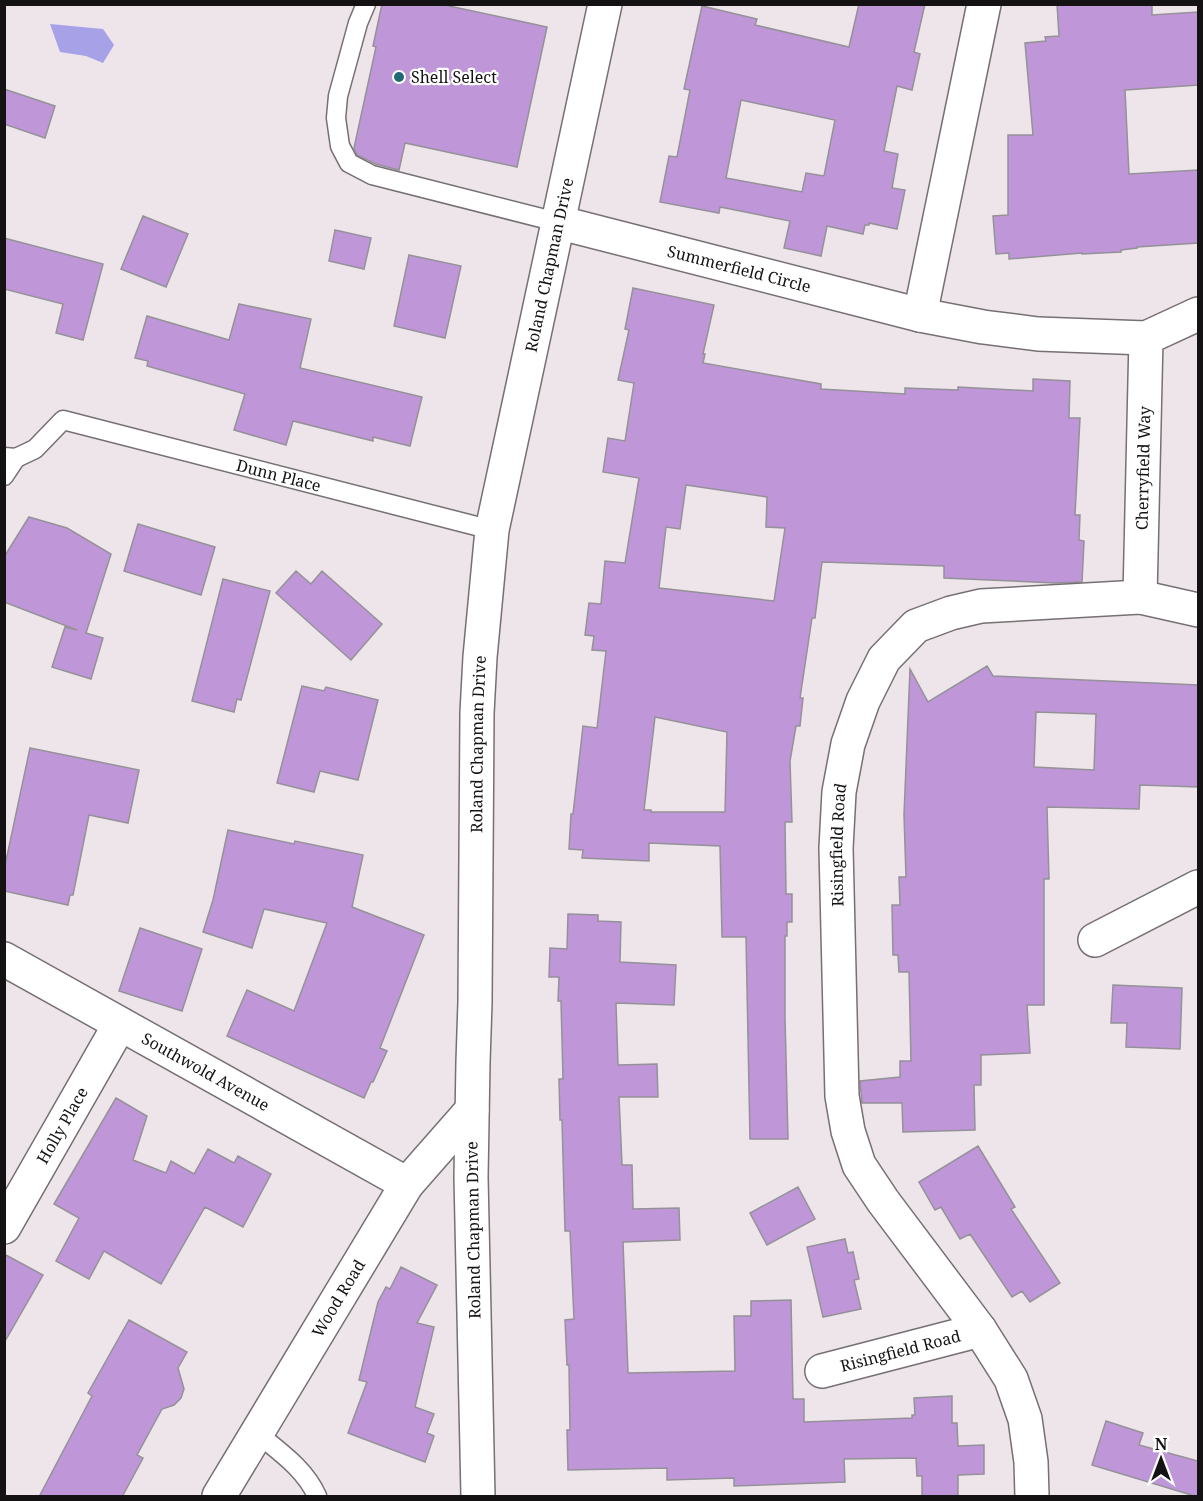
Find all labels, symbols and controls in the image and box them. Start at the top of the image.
place label: Shell Select [411,66,497,88]
marker: Shell Select [392,70,406,84]
street label: Roland Chapman Drive [520,176,578,354]
street label: Summerfield Circle [665,240,813,298]
street label: Cherryfield Way [1131,405,1155,530]
street label: Dunn Place [234,454,323,497]
street label: Roland Chapman Drive [465,655,491,833]
street label: Risingfield Road [825,781,851,907]
street label: Southwold Avenue [138,1027,274,1116]
street label: Holly Place [31,1083,93,1168]
street label: Roland Chapman Drive [460,1141,486,1319]
street label: Wood Road [306,1255,370,1341]
street label: Risingfield Road [838,1324,963,1377]
north arrow [1131,1429,1191,1489]
text: N [1155,1433,1168,1455]

